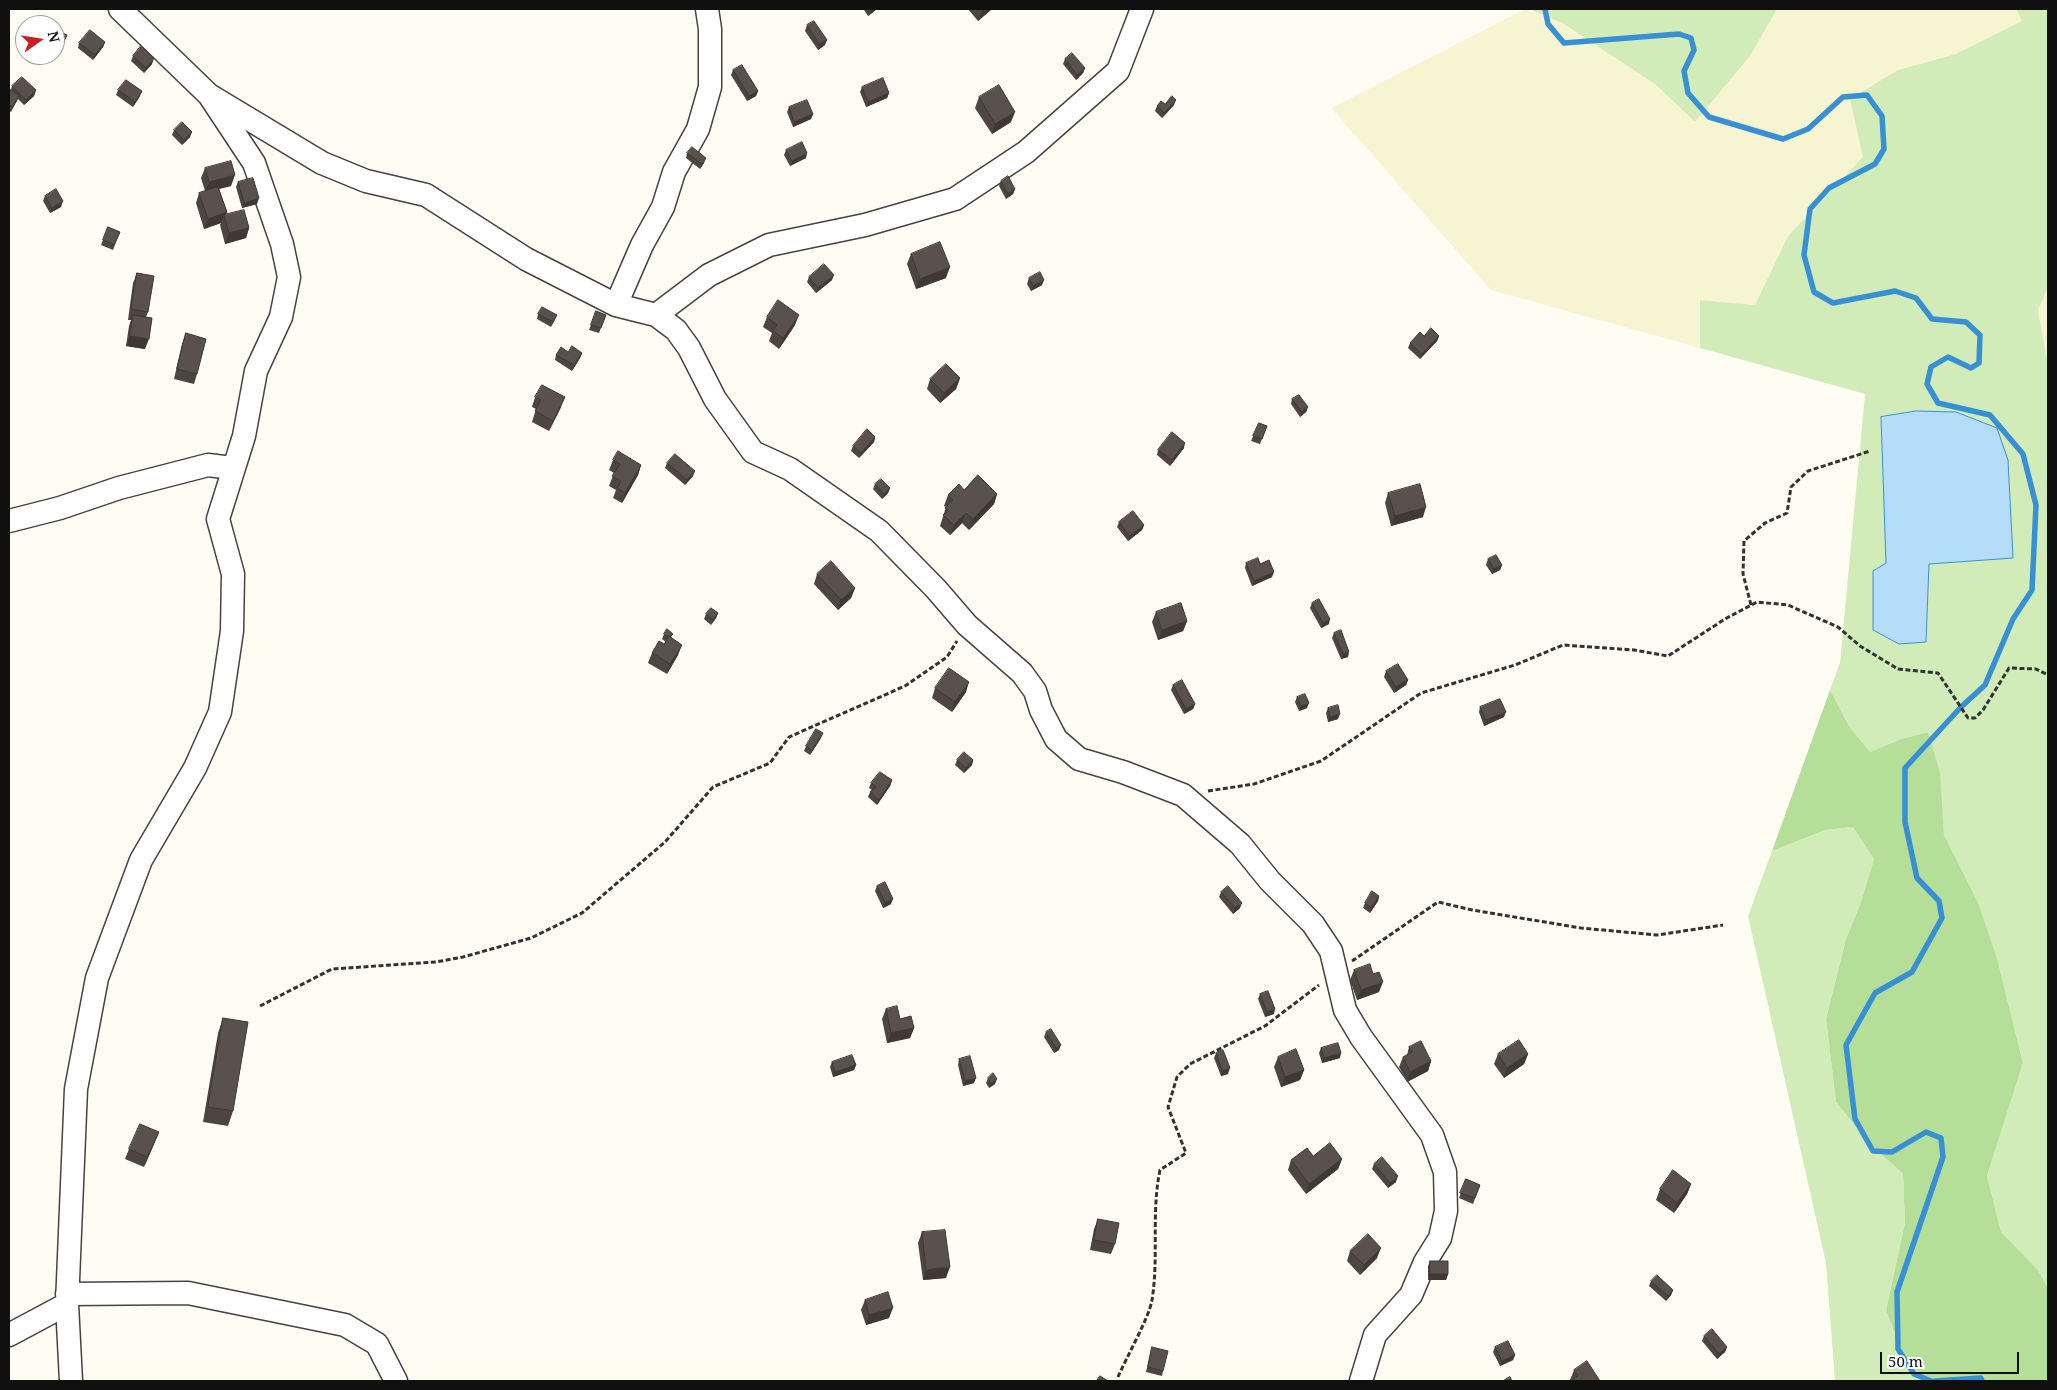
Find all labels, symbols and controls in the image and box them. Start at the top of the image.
north arrow [15,15,65,65]
text: N [44,29,65,44]
scale bar [1882,1342,2021,1374]
text: 50 m [1888,1351,1923,1371]

